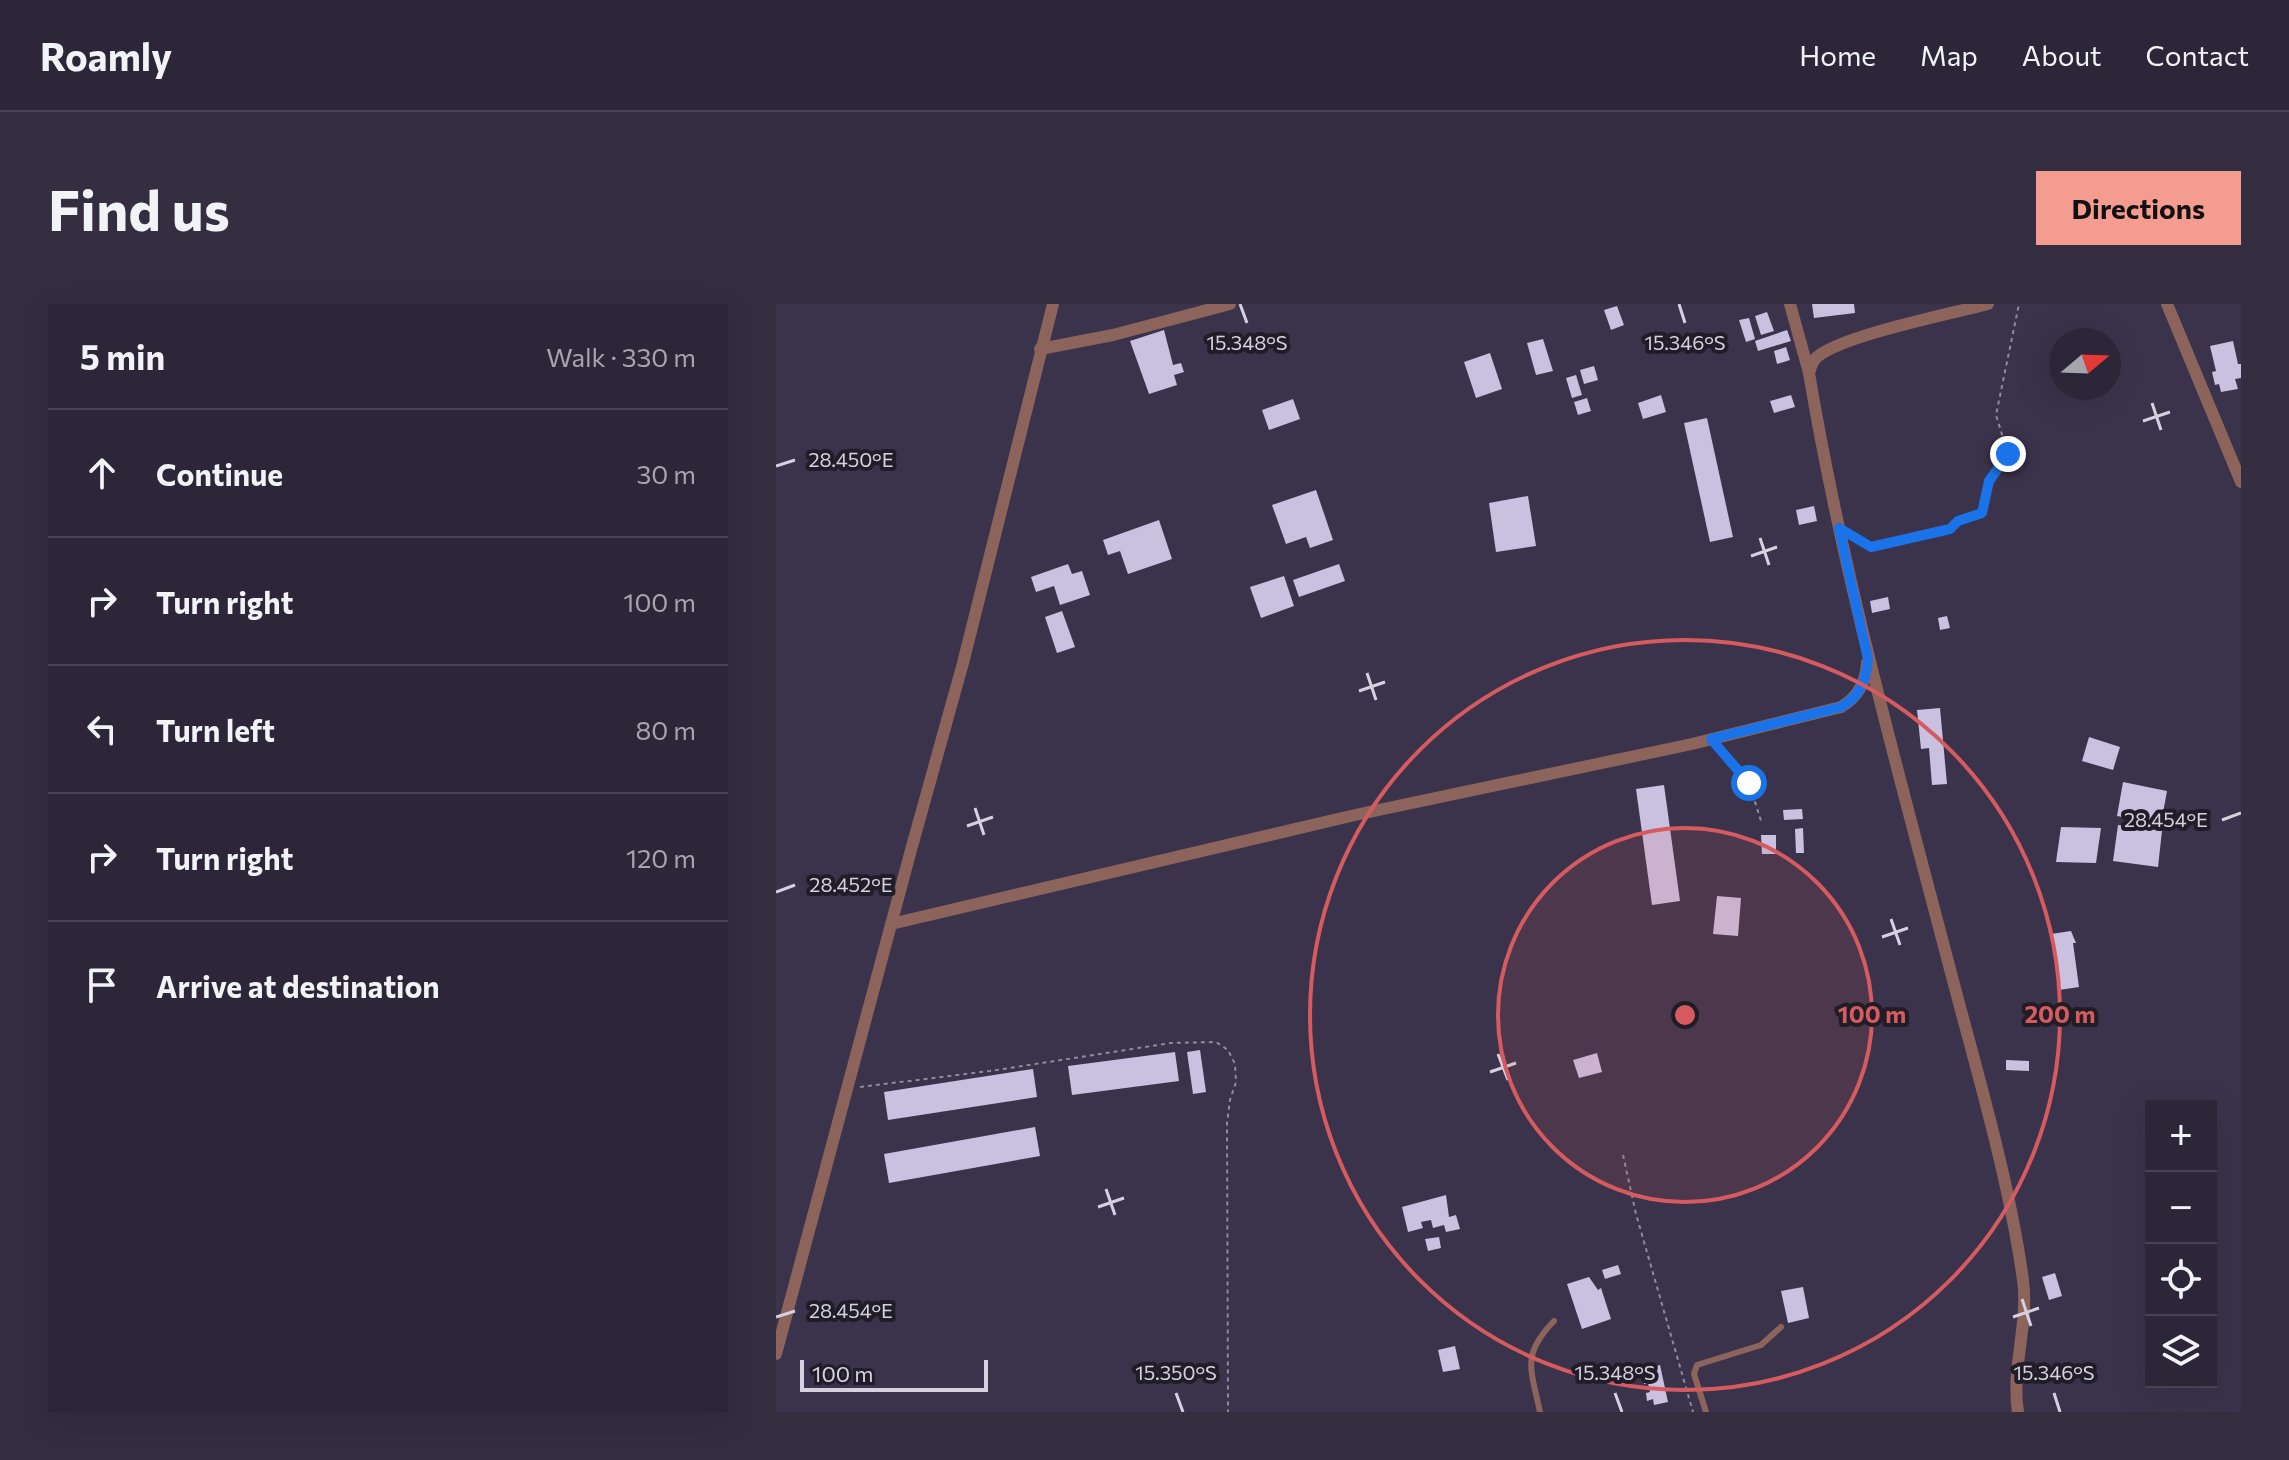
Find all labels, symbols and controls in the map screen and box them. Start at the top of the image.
text: Roamly [40,32,172,79]
text: Home [1799,38,1876,72]
text: Map [1920,38,1978,72]
text: About [2022,38,2102,72]
text: Contact [2146,38,2249,72]
button: Directions [2036,171,2241,245]
text: Find us [48,174,230,243]
north arrow [2049,328,2121,400]
text: 15.348°S [1206,330,1288,354]
text: 15.346°S [1644,330,1726,354]
text: 5 min [80,335,165,377]
text: Walk · 330 m [546,341,696,372]
route end [1990,436,2026,472]
text: 28.450°E [808,447,894,471]
icon: ahead [80,451,124,495]
text: Continue [156,455,283,492]
text: 30 m [637,458,696,489]
icon: right [80,579,124,623]
text: Turn right [156,583,293,620]
text: 100 m [623,586,696,617]
icon: left [80,707,124,751]
text: Turn left [156,711,275,748]
text: 80 m [636,714,696,745]
route start [1731,765,1767,801]
text: 28.454°E [2124,807,2208,831]
icon: right [80,835,124,879]
text: Turn right [156,839,293,876]
text: 120 m [626,842,696,873]
text: 28.452°E [809,872,893,896]
icon: arrive [80,963,124,1007]
text: Arrive at destination [156,967,440,1004]
text: 100 m [1838,999,1906,1028]
text: 200 m [2025,999,2095,1028]
centre of rings [1671,1001,1699,1029]
map controls [2145,1100,2217,1388]
button: + [2145,1100,2217,1172]
button: − [2145,1172,2217,1244]
button: locate [2145,1244,2217,1316]
text: 28.454°E [809,1298,893,1322]
button: layers [2145,1316,2217,1388]
scale bar [800,1356,988,1392]
text: 100 m [812,1360,874,1387]
text: 15.350°S [1135,1360,1217,1384]
text: 15.348°S [1574,1360,1656,1384]
text: 15.346°S [2013,1360,2095,1384]

